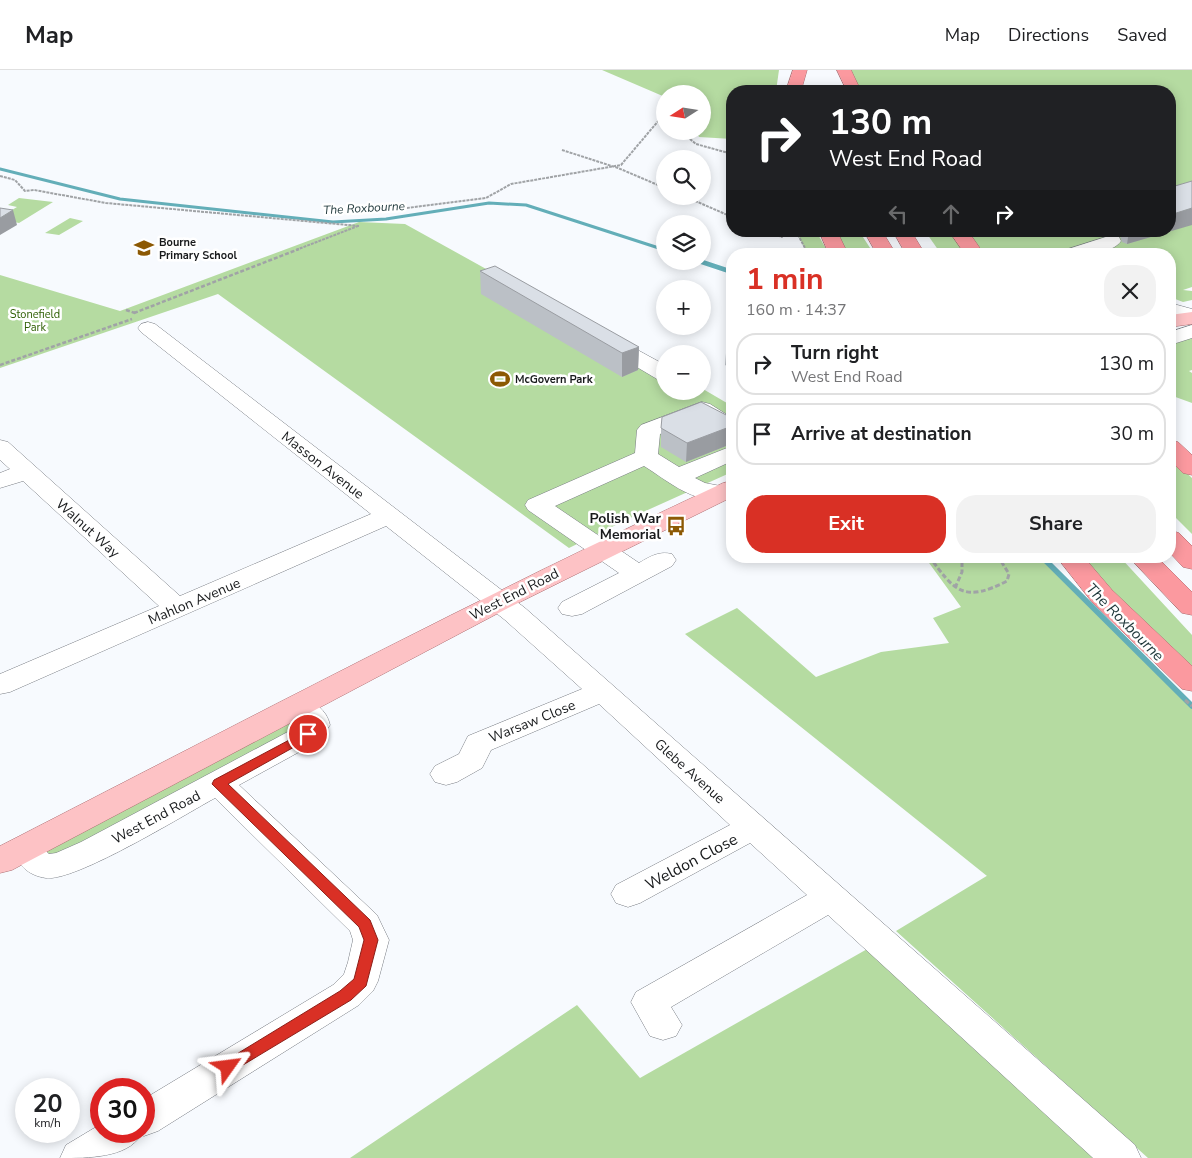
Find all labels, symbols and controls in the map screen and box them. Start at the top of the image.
text: Map [25,19,73,51]
text: Map [945,23,980,47]
text: Directions [1008,23,1089,47]
text: Saved [1117,23,1167,47]
north arrow [656,85,711,140]
map controls [656,85,711,400]
text: 130 m [829,99,932,146]
icon: right [746,105,811,170]
text: West End Road [829,144,982,174]
button: search [656,150,711,205]
water label: The Roxbourne [323,198,406,218]
icon: left [884,200,912,228]
icon: ahead [937,200,965,228]
icon: right [990,200,1018,228]
button: layers [656,215,711,270]
place label: Bourne Primary School [159,235,237,263]
school or university icon: Bourne Primary School [133,237,155,259]
text: 1 min [746,259,824,300]
button: close [1104,265,1156,317]
button: + [656,280,711,335]
text: 160 m · 14:37 [746,299,847,321]
park label: Stonefield Park [10,307,60,335]
text: Turn right [791,340,878,366]
button: − [656,345,711,400]
icon: right [748,350,776,378]
text: 130 m [1099,351,1154,377]
text: West End Road [791,366,903,388]
sports icon: McGovern Park [489,368,511,390]
place label: McGovern Park [515,372,594,387]
icon: arrive [748,420,776,448]
text: Arrive at destination [791,421,972,447]
text: 30 m [1110,421,1154,447]
street label: Masson Avenue [278,427,368,504]
street label: Walnut Way [52,495,124,563]
button: Exit [746,495,946,553]
button: Share [956,495,1156,553]
place label: Polish War Memorial [589,509,662,544]
bus stop icon: Polish War Memorial [665,515,687,537]
street label: West End Road [466,564,562,625]
street label: Mahlon Avenue [145,573,243,629]
water label: The Roxbourne [1082,579,1168,665]
street label: Warsaw Close [486,695,578,747]
pin [287,713,329,755]
icon: arrive [294,720,322,748]
street label: Glebe Avenue [650,735,729,808]
street label: West End Road [109,786,204,849]
street label: Weldon Close [641,828,742,895]
position arrow [201,1040,253,1092]
speed limit sign: 30 [90,1078,155,1143]
text: 20 [32,1087,63,1121]
text: km/h [34,1115,61,1131]

